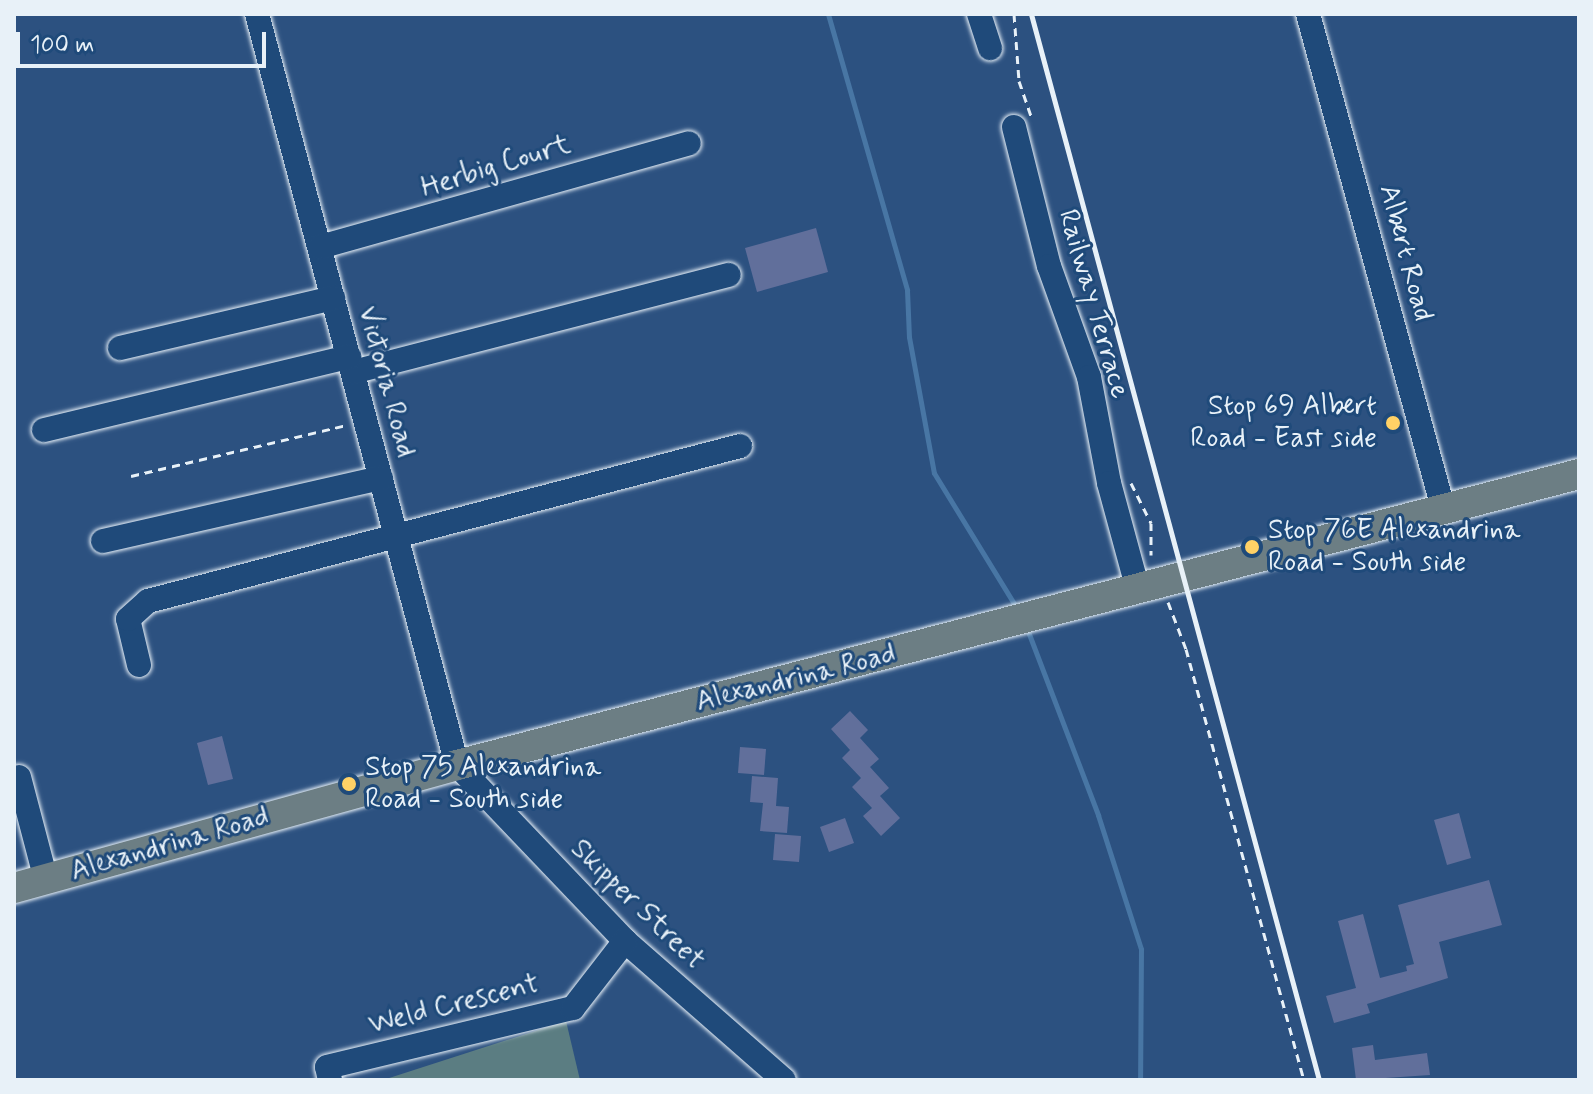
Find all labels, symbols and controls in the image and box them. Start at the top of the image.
scale bar [20,16,270,66]
text: 100 m [30,30,94,61]
street label: Herbig Court [419,129,573,205]
street label: Albert Road [1371,182,1439,324]
street label: Railway Terrace [1051,208,1135,400]
street label: Victoria Road [350,303,422,461]
place label: Stop 69 Albert Road - East side [1190,390,1377,456]
marker: Stop 69 Albert Road - East side [1384,414,1402,432]
place label: Stop 76E Alexandrina Road - South side [1268,514,1521,580]
marker: Stop 76E Alexandrina Road - South side [1243,538,1261,556]
street label: Alexandrina Road [693,638,899,720]
place label: Stop 75 Alexandrina Road - South side [365,751,601,817]
marker: Stop 75 Alexandrina Road - South side [340,775,358,793]
street label: Alexandrina Road [67,801,273,889]
street label: Skipper Street [563,833,711,977]
street label: Weld Crescent [365,968,543,1042]

